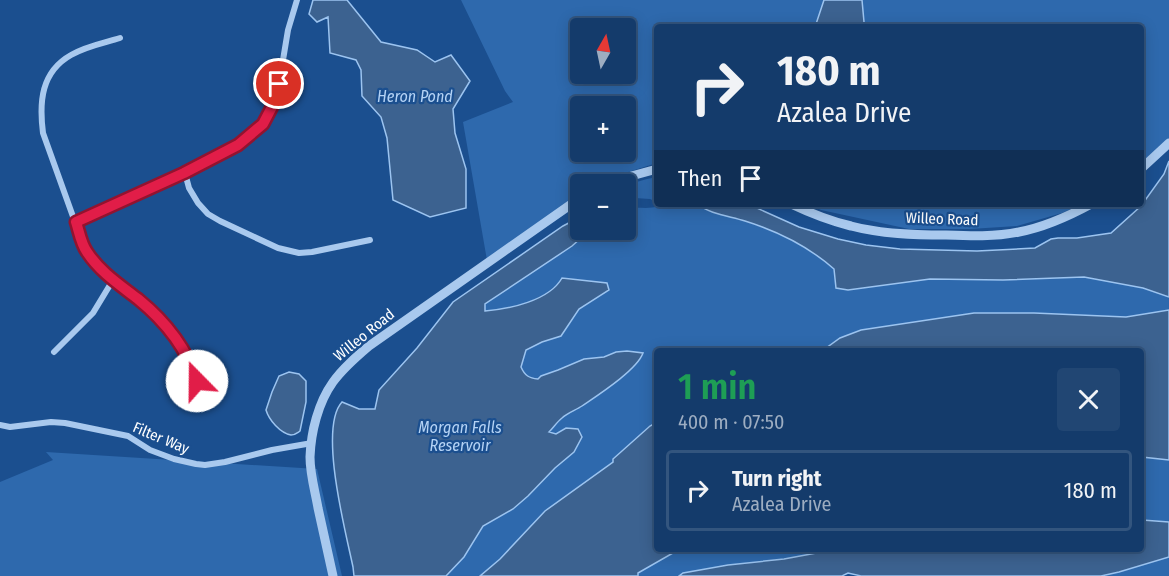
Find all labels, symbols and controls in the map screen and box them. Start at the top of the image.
north arrow [570,18,636,84]
map controls [570,18,636,240]
text: 180 m [777,46,881,96]
icon: right [678,48,756,126]
pin [253,58,304,109]
icon: arrive [262,67,295,100]
water label: Heron Pond [377,87,453,106]
button: + [570,96,636,162]
text: Azalea Drive [777,97,911,129]
icon: arrive [734,162,767,195]
text: Then [678,165,722,192]
button: − [570,174,636,240]
street label: Willeo Road [905,209,979,229]
street label: Willeo Road [330,305,398,365]
position arrow [165,349,229,413]
text: 1 min [678,365,756,409]
button: close [1057,368,1120,431]
text: 400 m · 07:50 [678,410,784,434]
street label: Filter Way [130,418,192,458]
water label: Morgan Falls Reservoir [418,418,502,455]
text: Turn right [732,465,821,492]
icon: right [681,474,714,507]
text: 180 m [1064,477,1117,504]
text: Azalea Drive [732,492,832,516]

